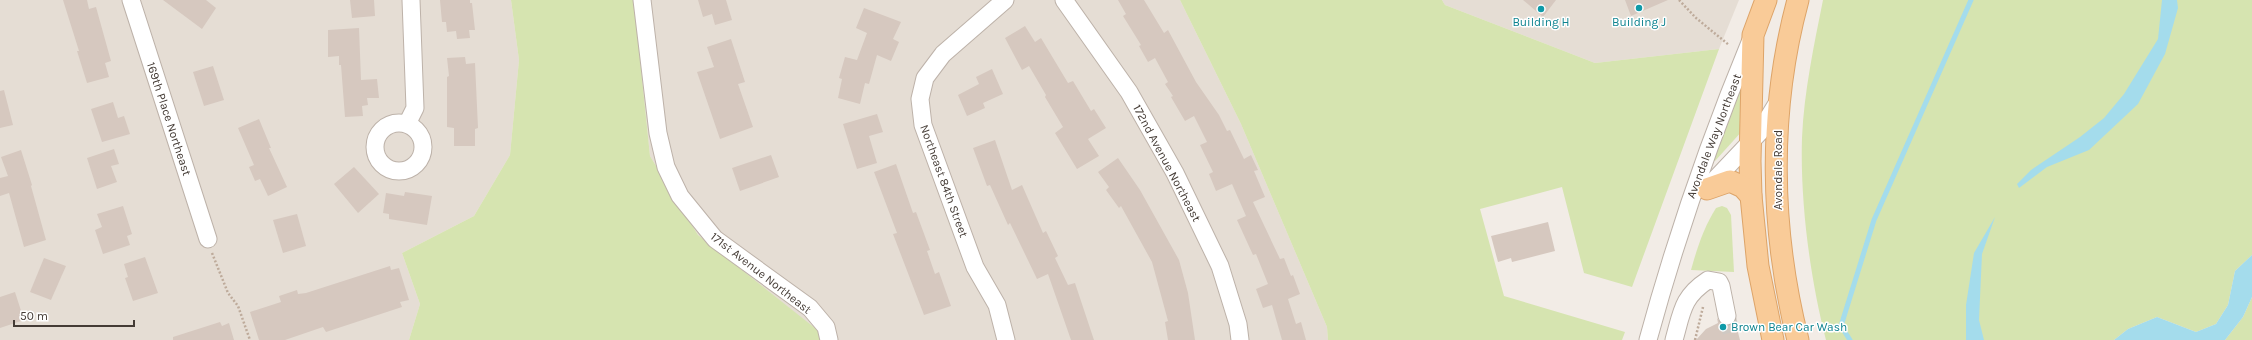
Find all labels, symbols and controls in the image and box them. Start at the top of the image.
marker: Building J [1634,3,1644,13]
marker: Building H [1536,4,1546,14]
place label: Building H [1512,15,1570,29]
place label: Building J [1612,15,1666,29]
street label: 169th Place Northeast [144,60,194,178]
street label: Avondale Way Northeast [1684,71,1744,200]
street label: 172nd Avenue Northeast [1130,102,1204,224]
street label: Northeast 84th Street [917,123,971,240]
street label: Avondale Road [1771,130,1785,210]
street label: 171st Avenue Northeast [708,229,815,317]
scale bar [14,302,134,328]
text: 50 m [20,309,48,323]
place label: Brown Bear Car Wash [1731,320,1847,334]
marker: Brown Bear Car Wash [1718,322,1728,332]

